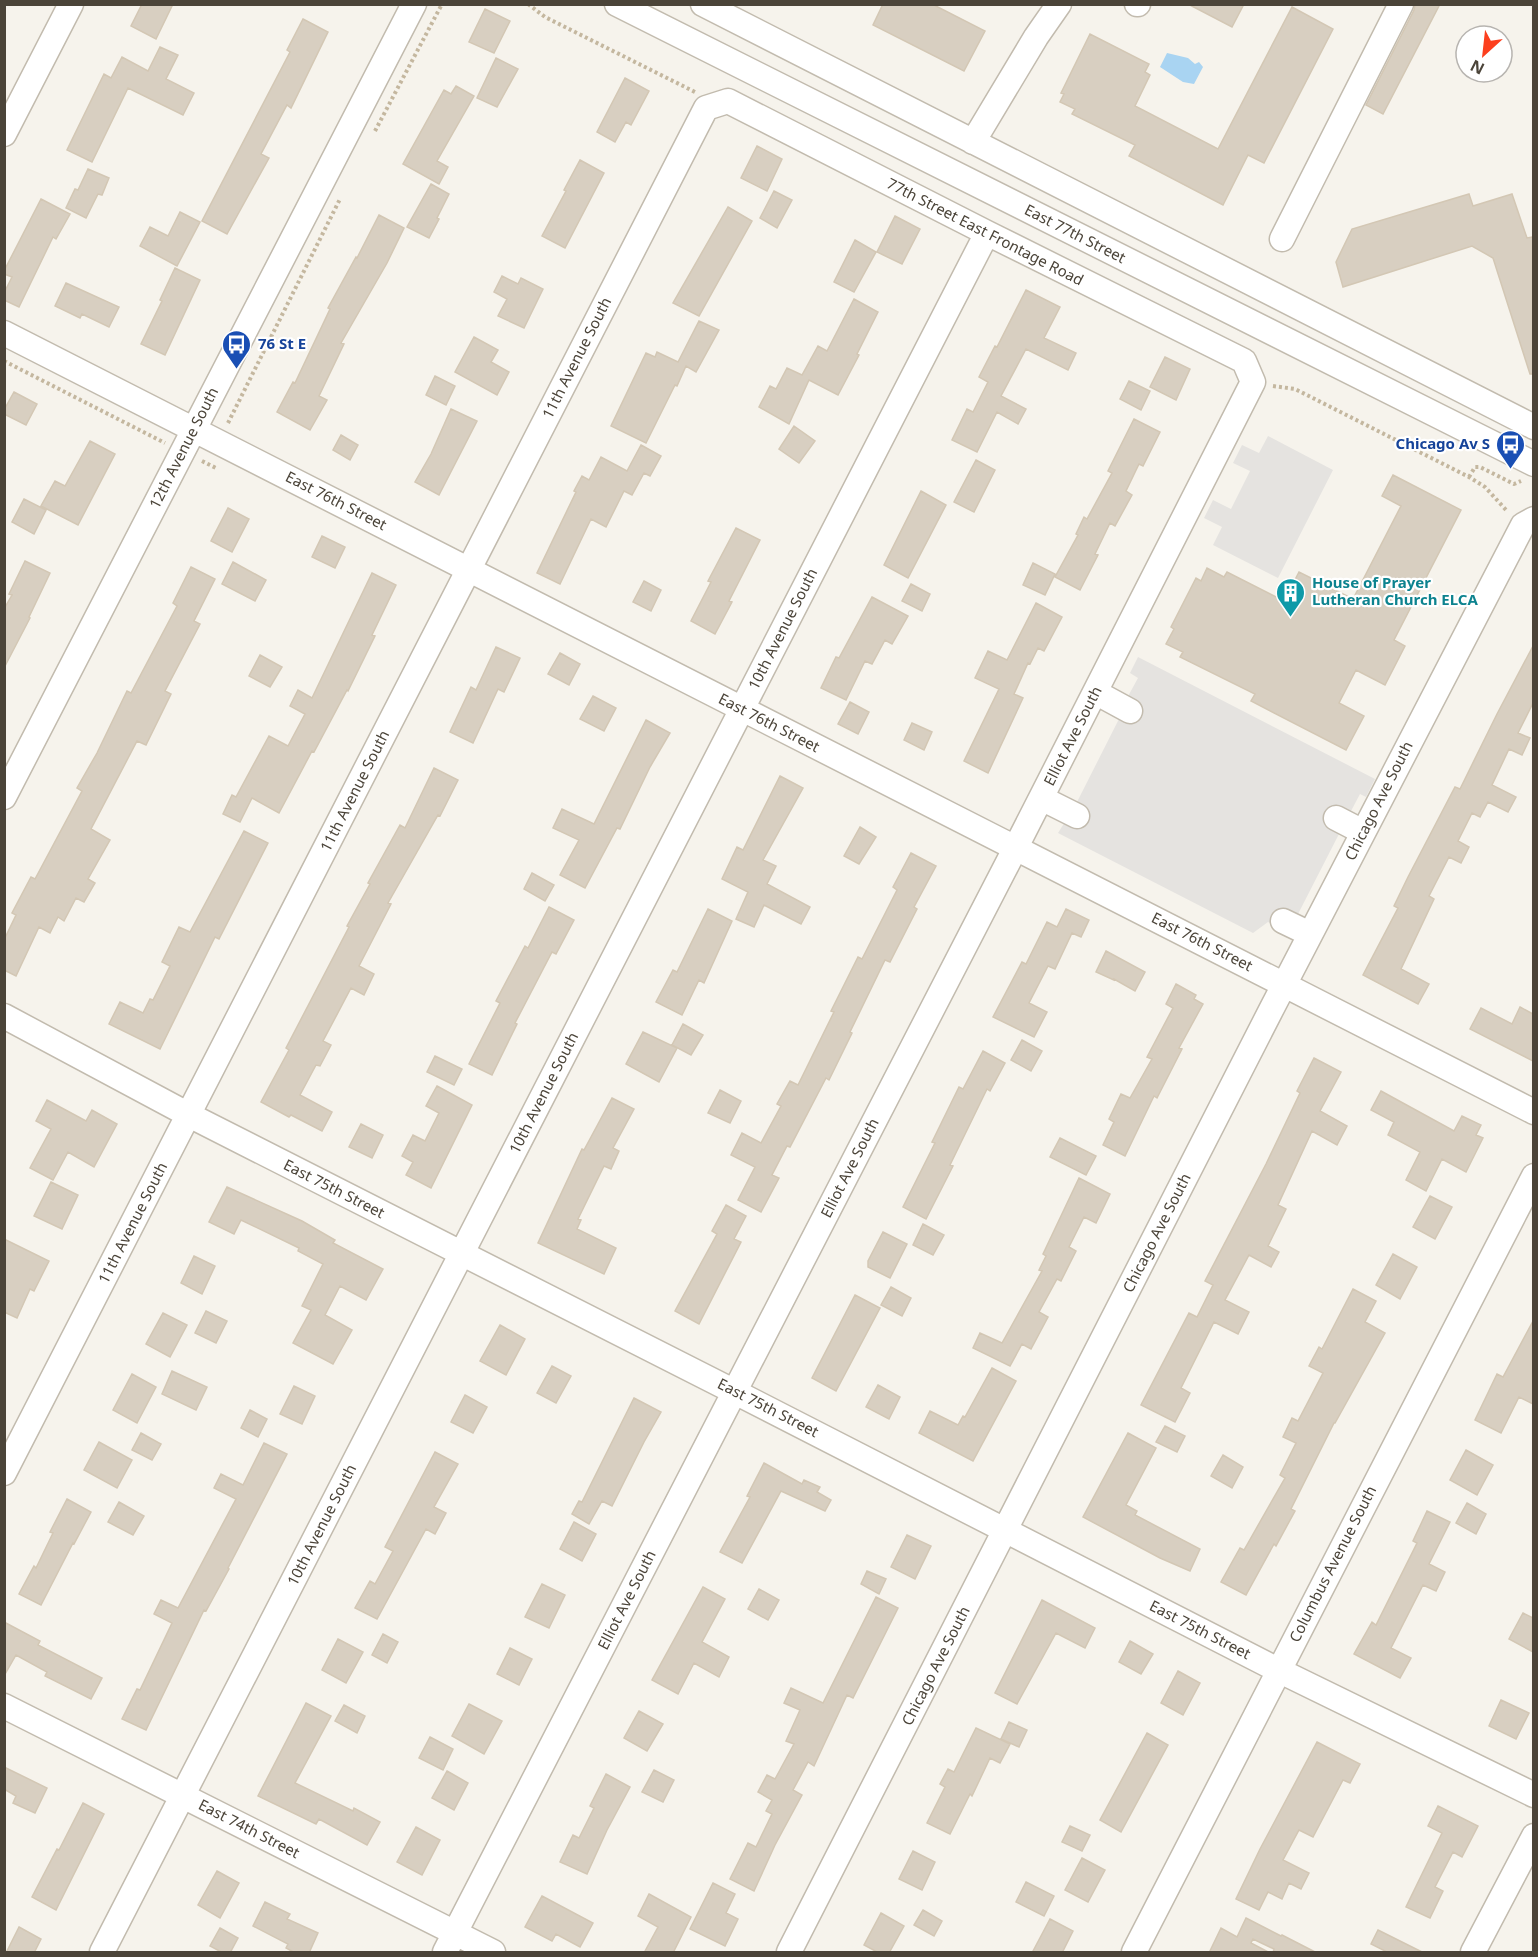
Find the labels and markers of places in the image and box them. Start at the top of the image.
bus stop icon: 76 St E [221,328,253,370]
place label: 76 St E [258,333,306,353]
bus stop icon: Chicago Av S [1495,428,1527,470]
place label: Chicago Av S [1396,433,1490,453]
place label: House of Prayer Lutheran Church ELCA [1312,572,1478,609]
building icon: House of Prayer Lutheran Church ELCA [1275,576,1307,618]

